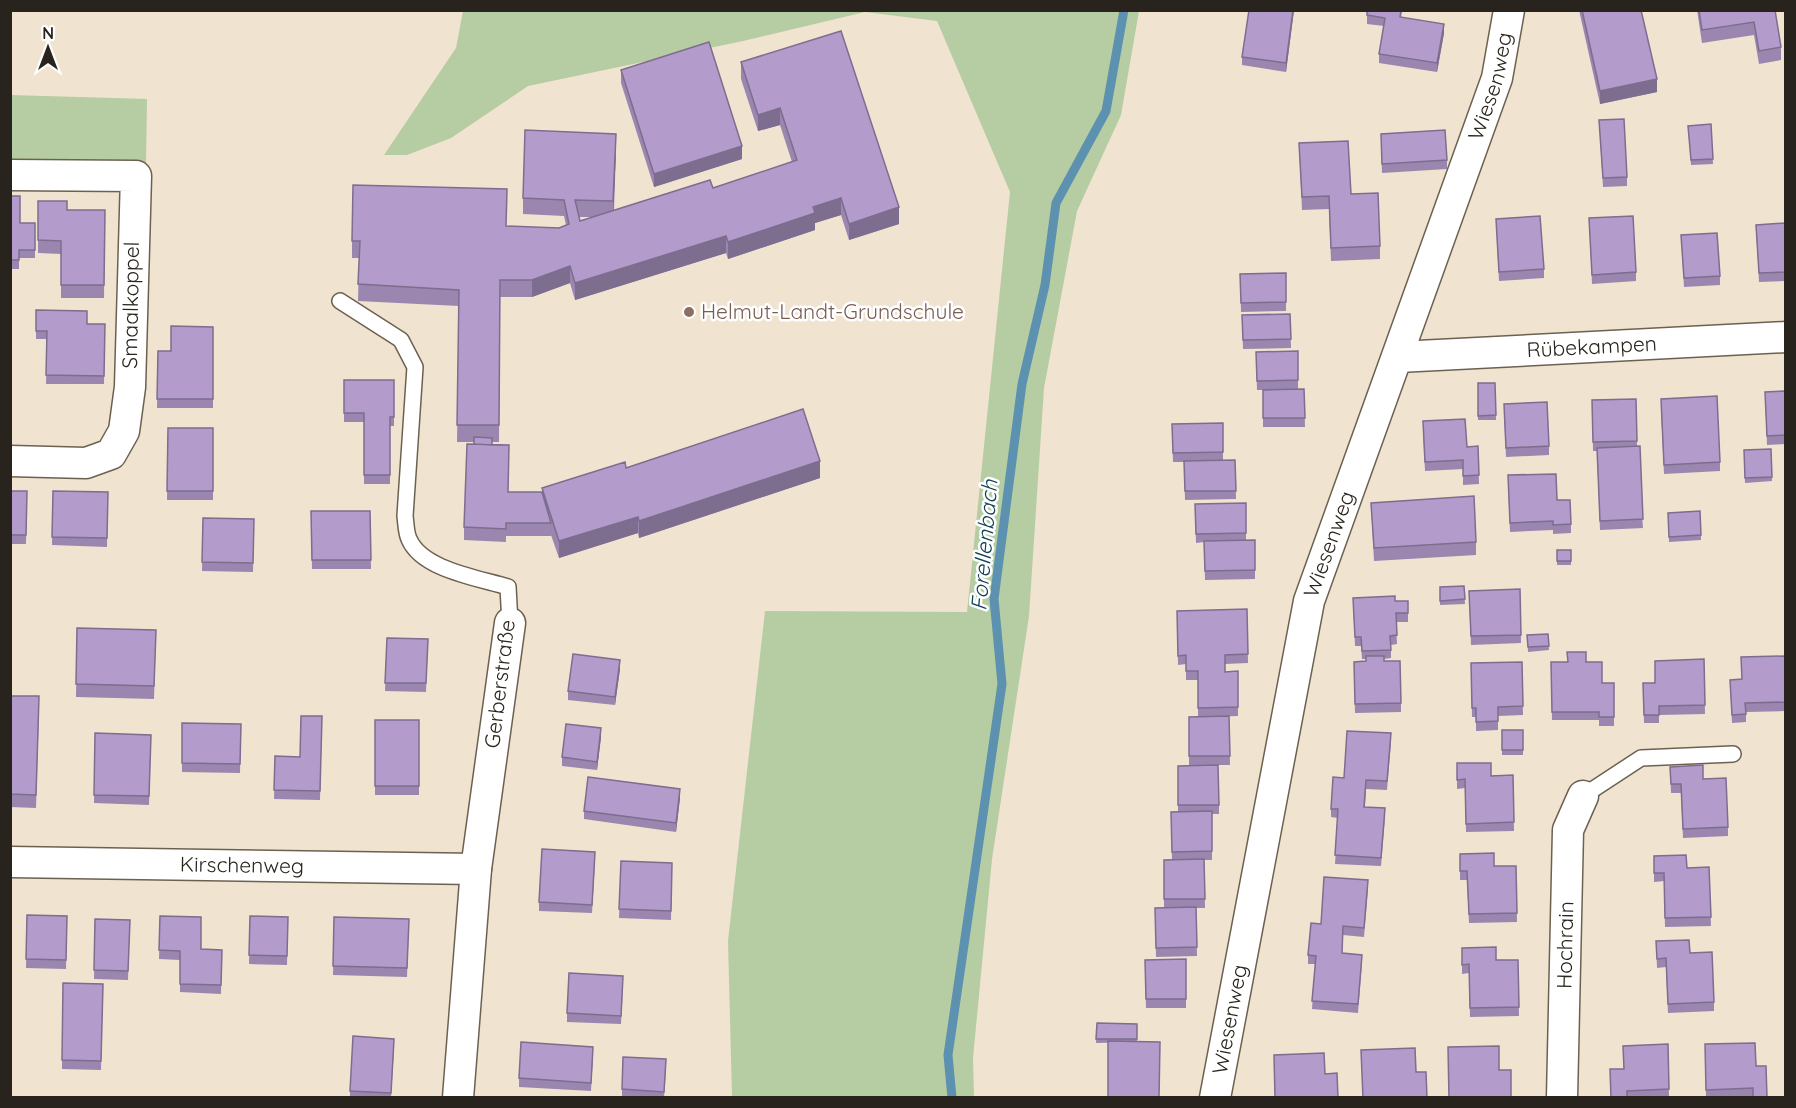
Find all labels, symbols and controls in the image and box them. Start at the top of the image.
north arrow [18,18,78,78]
text: N [42,23,54,43]
street label: Wiesenweg [1462,30,1517,143]
street label: Smaalkoppel [116,241,144,369]
place label: Helmut-Landt-Grundschule [701,298,964,324]
marker: Helmut-Landt-Grundschule [682,305,696,319]
street label: Rübekampen [1526,330,1657,362]
water label: Forellenbach [964,478,1004,612]
street label: Wiesenweg [1297,487,1359,601]
street label: Gerberstraße [478,618,520,750]
street label: Kirschenweg [180,851,304,878]
street label: Hochrain [1550,901,1578,989]
street label: Wiesenweg [1206,962,1252,1076]

